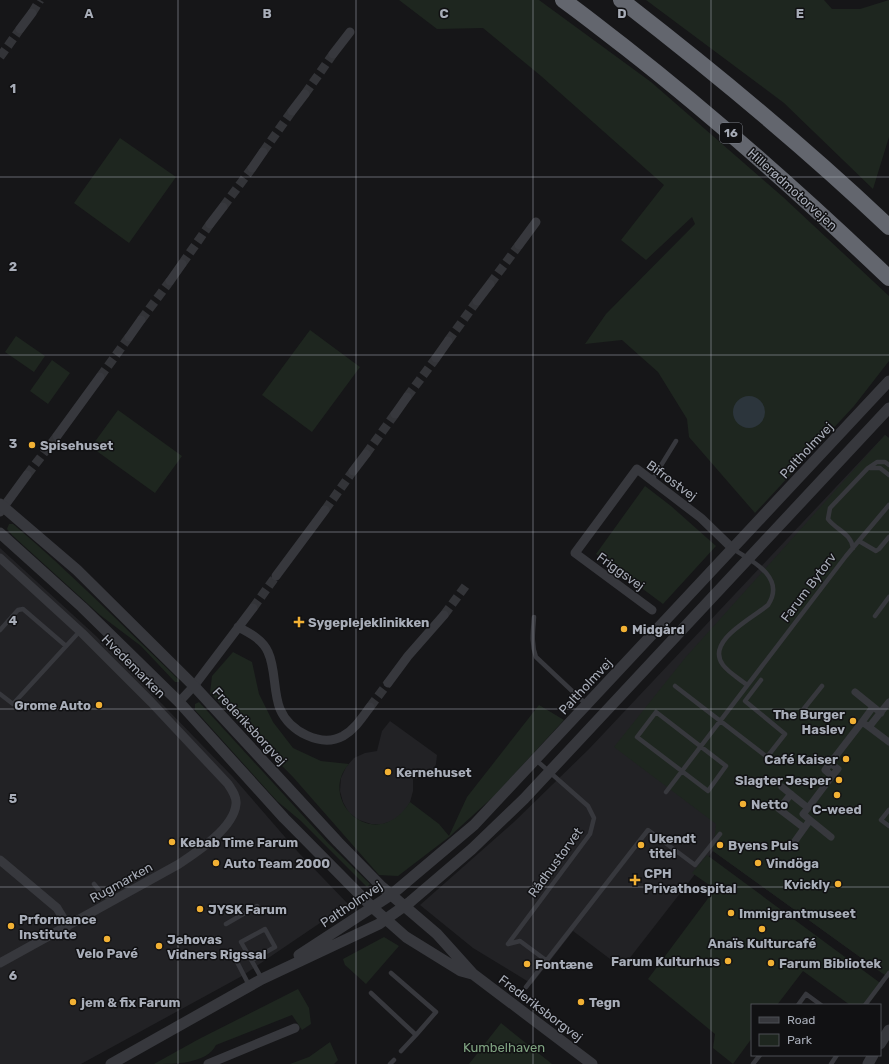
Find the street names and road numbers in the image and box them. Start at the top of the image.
road number: 16 [720,123,742,143]
street label: Hillerødmotorvejen [745,145,840,233]
street label: Paltholmvej [777,419,836,481]
street label: Bifrostvej [644,457,700,504]
street label: Friggsvej [593,549,647,594]
street label: Farum Bytorv [778,550,839,625]
street label: Hvedemarken [99,631,169,701]
street label: Paltholmvej [556,655,615,717]
street label: Frederiksborgvej [209,684,290,769]
street label: Rådhustorvet [525,824,586,900]
street label: Rugmarken [87,859,156,907]
street label: Paltholmvej [318,878,385,931]
street label: Frederiksborgvej [495,972,586,1046]

